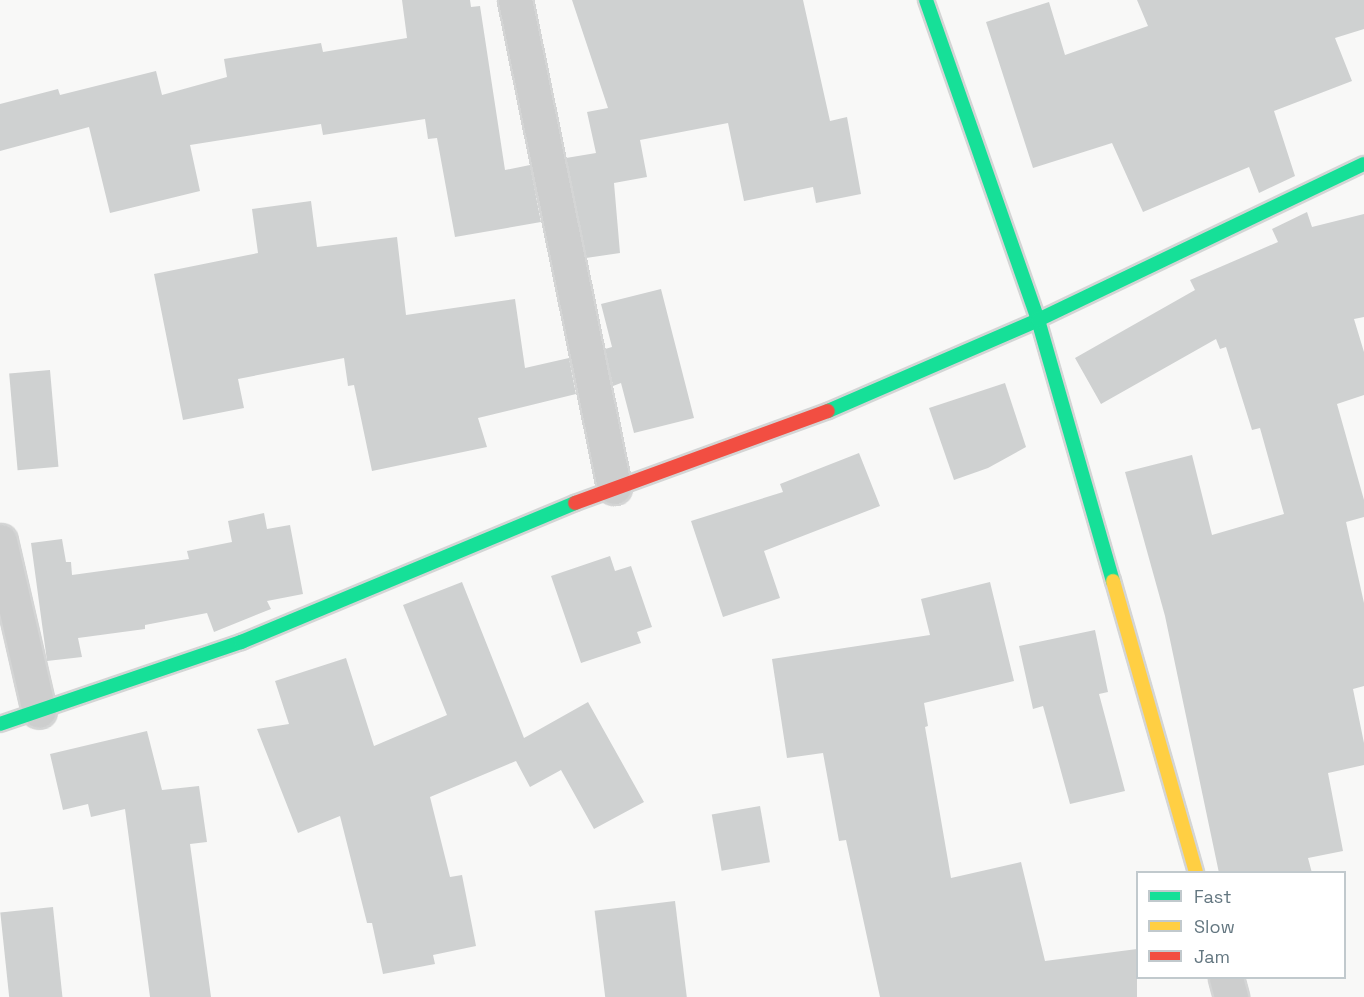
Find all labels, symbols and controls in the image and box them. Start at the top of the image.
legend [1136,871,1346,979]
text: Fast [1194,885,1231,908]
text: Slow [1194,915,1235,938]
text: Jam [1194,945,1230,968]

